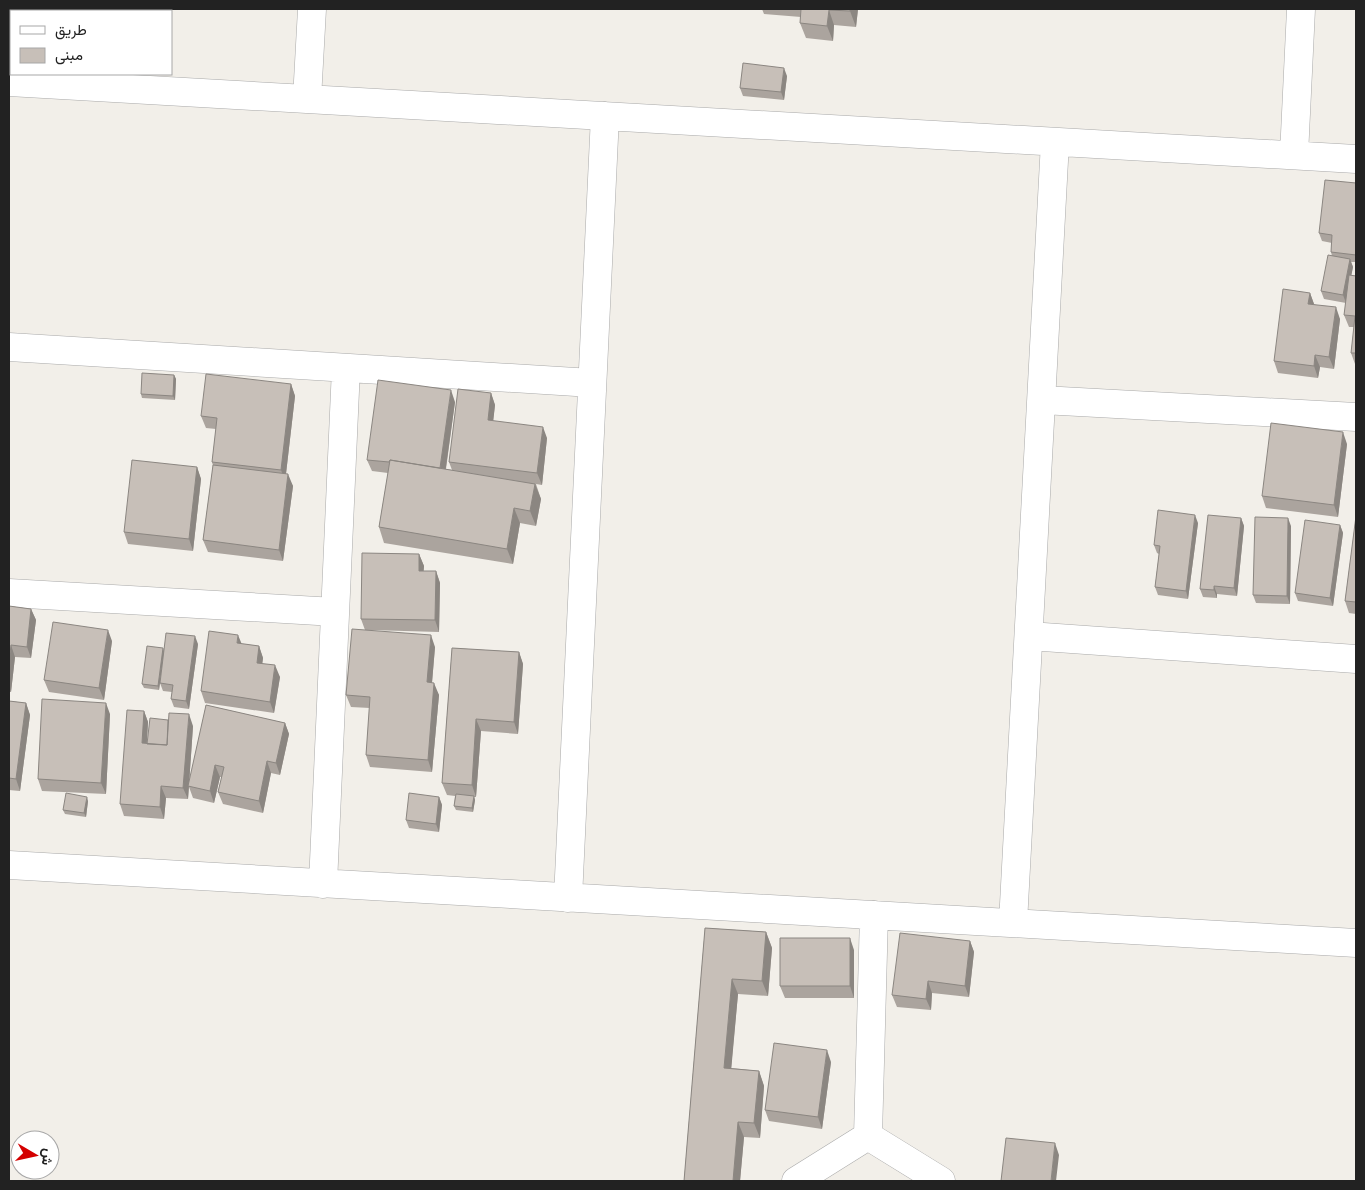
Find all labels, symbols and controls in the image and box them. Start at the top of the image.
legend [10,10,172,75]
text: طريق [55,20,87,40]
text: مبنى [55,45,83,65]
north arrow [10,1130,60,1180]
text: ش [38,1147,58,1167]

